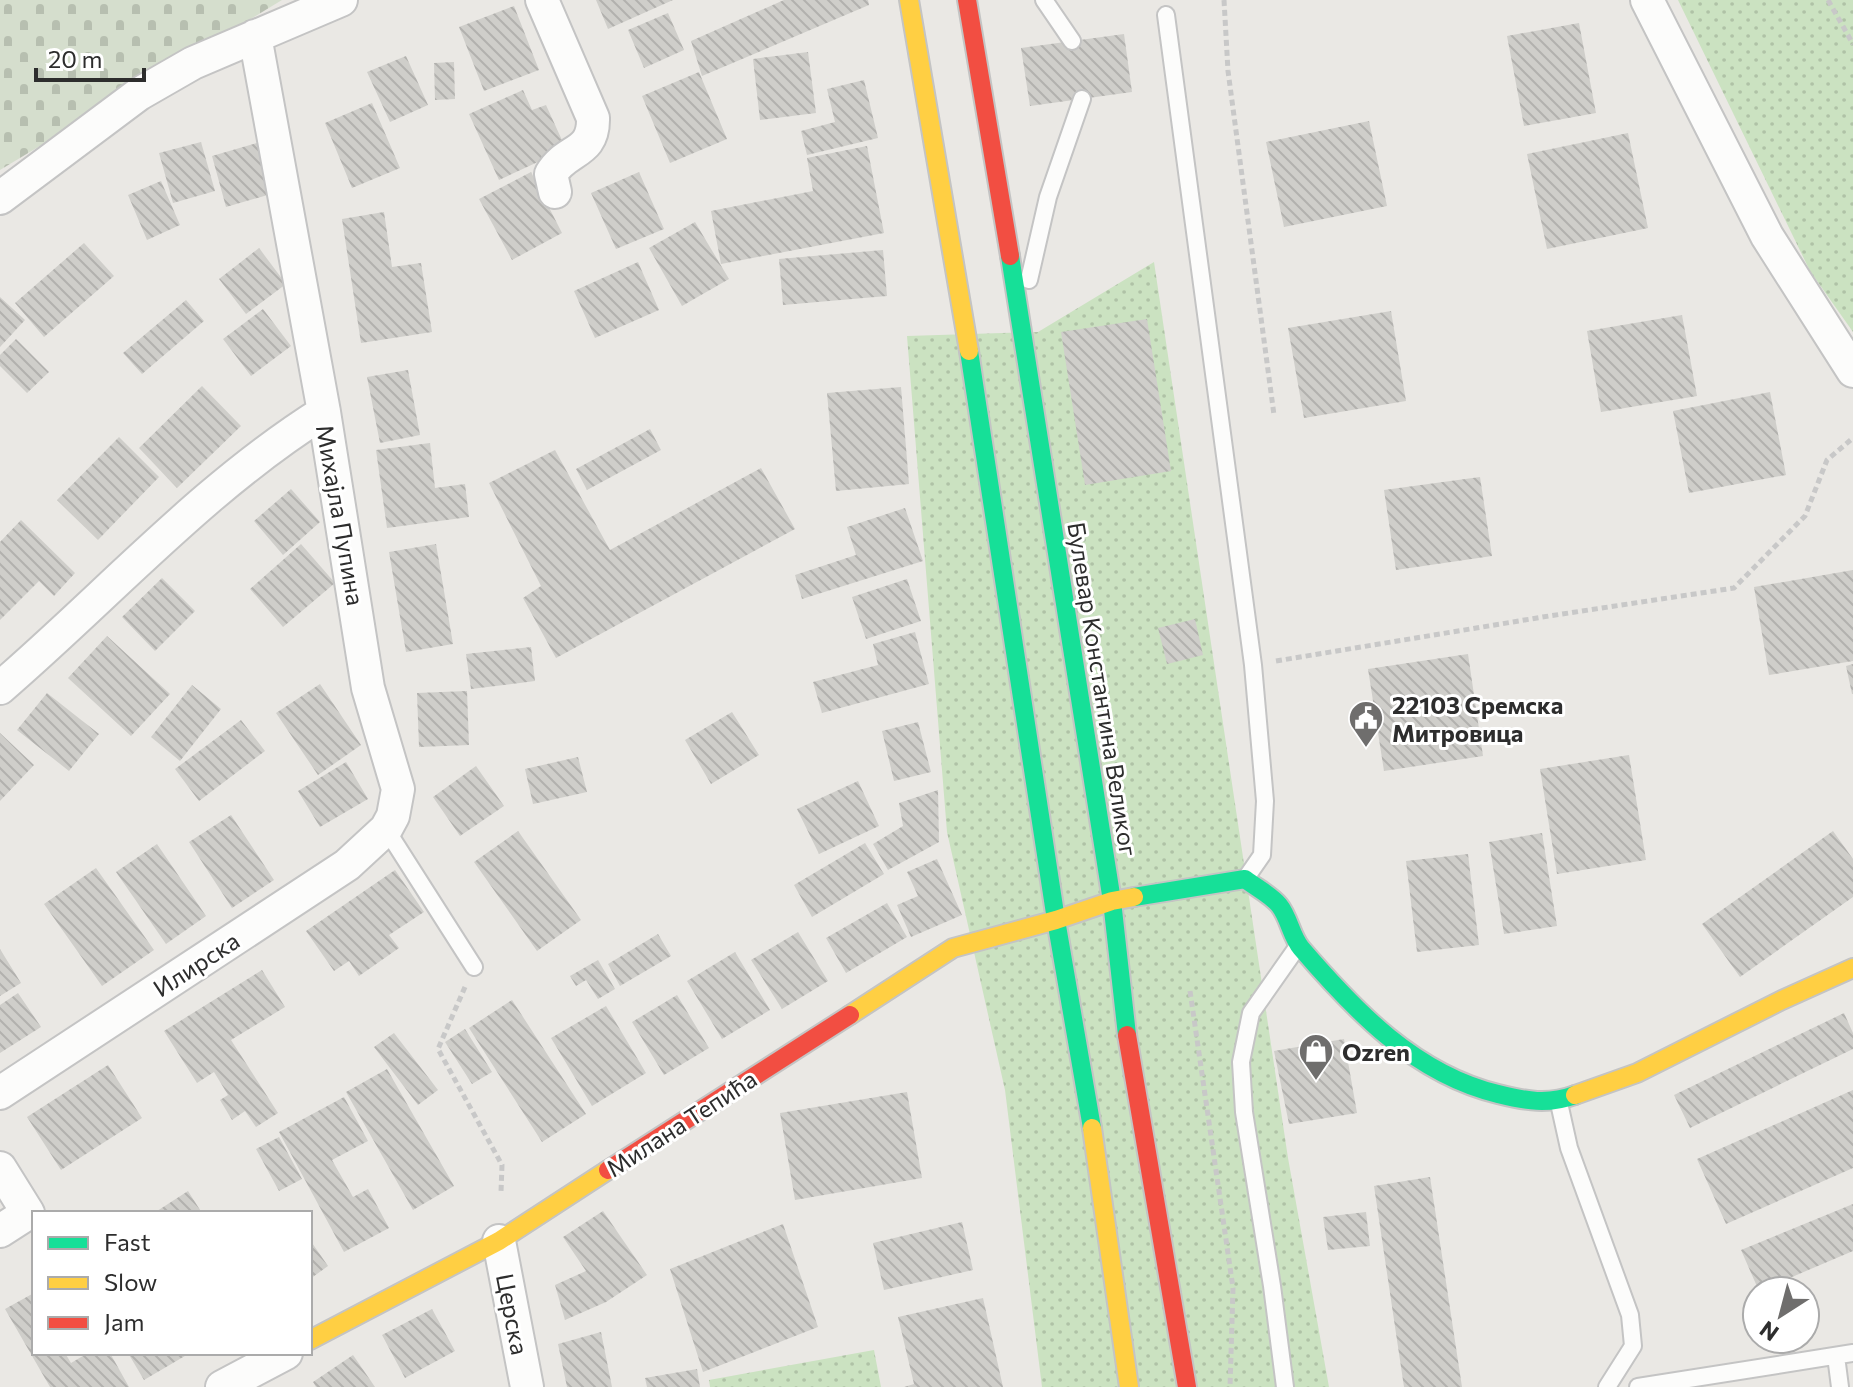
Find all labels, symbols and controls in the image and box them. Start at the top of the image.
scale bar [36,32,144,82]
text: 20 m [48,44,102,73]
street label: Михајла Пупина [311,422,371,608]
street label: Булевар Константина Великог [1062,520,1144,858]
place label: 22103 Сремска Митровица [1392,690,1563,747]
public building icon: 22103 Сремска Митровица [1347,699,1385,749]
street label: Илирска [147,925,245,1003]
shop icon: Ozren [1297,1032,1335,1082]
place label: Ozren [1342,1037,1410,1066]
street label: Милана Тепића [600,1064,762,1182]
legend [32,1211,312,1355]
text: Fast [104,1227,151,1256]
text: Slow [104,1267,157,1296]
street label: Церска [491,1271,535,1357]
north arrow [1741,1275,1821,1355]
text: Jam [104,1307,144,1336]
text: N [1754,1316,1784,1347]

